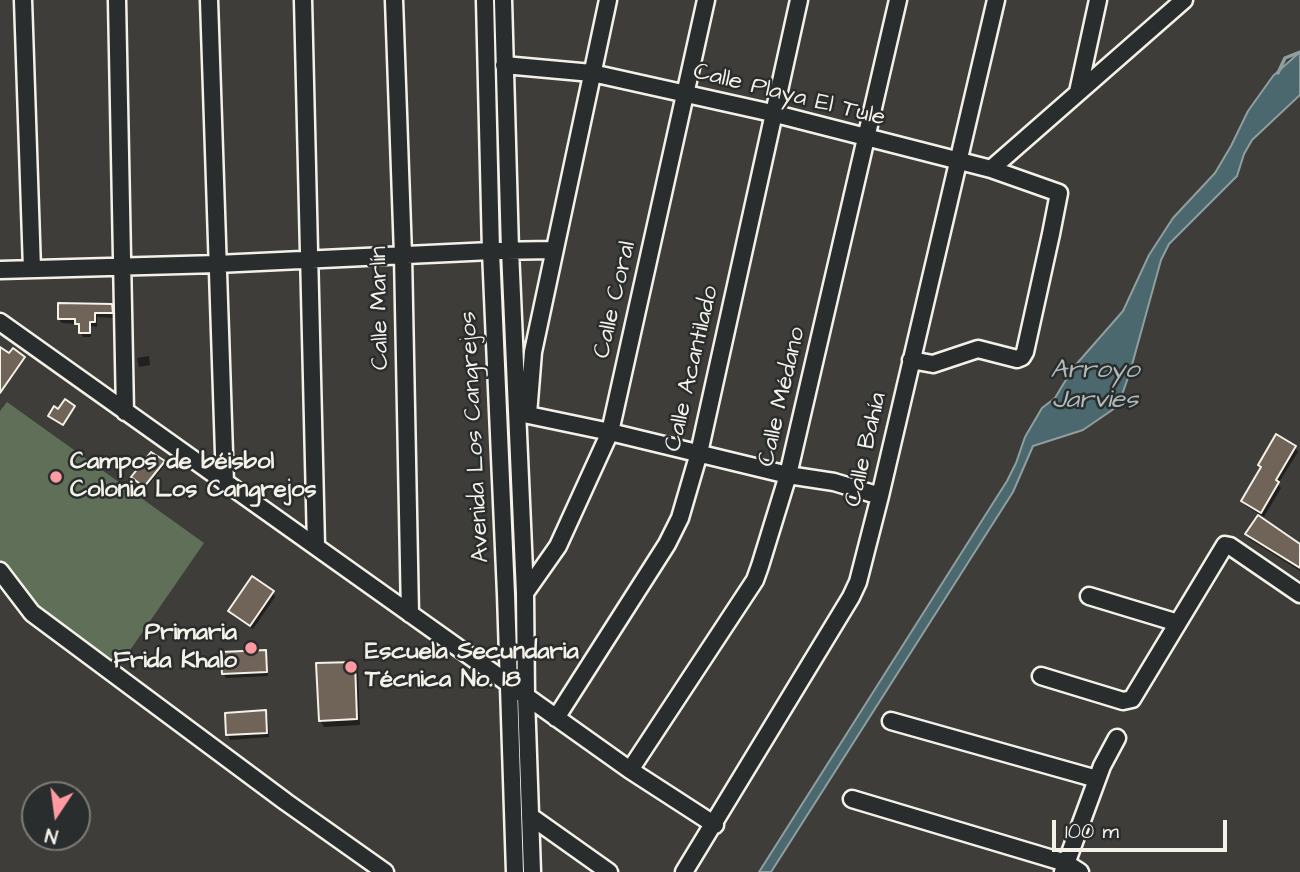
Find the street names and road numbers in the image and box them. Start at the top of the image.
street label: Calle Playa El Tule [690,58,888,134]
street label: Calle Coral [589,239,643,361]
street label: Calle Marlín [366,246,396,370]
street label: Calle Acantilado [660,283,726,455]
street label: Avenida Los Cangrejos [455,310,497,564]
street label: Calle Médano [753,324,813,470]
street label: Calle Bahía [840,390,894,510]

